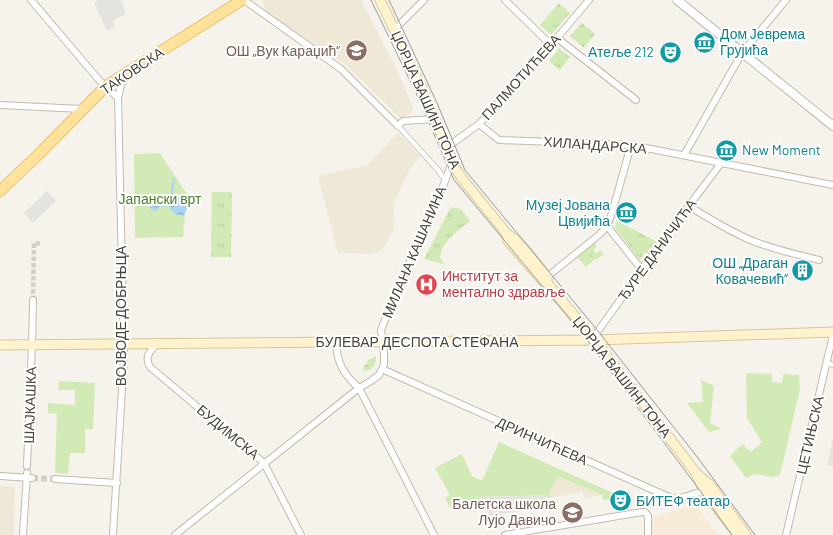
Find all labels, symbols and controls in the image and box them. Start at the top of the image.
place label: Дом Јеврема Грујића [720,25,805,58]
street label: ЏОРЏА ВАШИНГТОНА [388,28,465,172]
museum icon: Дом Јеврема Грујића [691,29,717,55]
street label: ПАЛМОТИЋЕВА [478,30,564,123]
school or university icon: ОШ „Вук Караџић” [343,38,369,64]
theatre icon: Атеље 212 [657,39,683,65]
place label: ОШ „Вук Караџић” [226,42,340,59]
street label: ТАКОВСКА [97,43,167,98]
place label: Атеље 212 [588,43,654,60]
street label: ХИЛАНДАРСКА [543,132,648,157]
museum icon: New Moment [714,137,740,163]
place label: New Moment [742,141,821,158]
street label: МИЛАНА КАШАНИНА [378,183,449,320]
park label: Јапански врт [119,190,202,207]
street label: ЂУРЕ ДАНИЧИЋА [614,195,700,304]
place label: Музеј Јована Цвијића [526,196,610,229]
museum icon: Музеј Јована Цвијића [613,200,639,226]
street label: ВОЈВОДЕ ДОБРЊЦА [112,245,129,386]
place label: ОШ „Драган Ковачевић” [712,254,788,287]
building icon: ОШ „Драган Ковачевић” [790,258,816,284]
place label: Институт за ментално здравље [442,267,566,300]
hospital icon: Институт за ментално здравље [414,271,440,297]
street label: ЏОРЏА ВАШИНГТОНА [570,313,676,441]
street label: БУЛЕВАР ДЕСПОТА СТЕФАНА [316,333,519,350]
street label: ШАЈКАШКА [20,366,39,444]
street label: ЦЕТИЊСКА [792,393,827,476]
street label: БУДИМСКА [194,401,263,463]
street label: ДРИНЧИЋЕВА [494,413,591,468]
theatre icon: БИТЕФ театар [607,488,633,514]
place label: БИТЕФ театар [636,492,730,509]
place label: Балетска школа Лујо Давичо [452,495,556,528]
school or university icon: Балетска школа Лујо Давичо [559,499,585,525]

